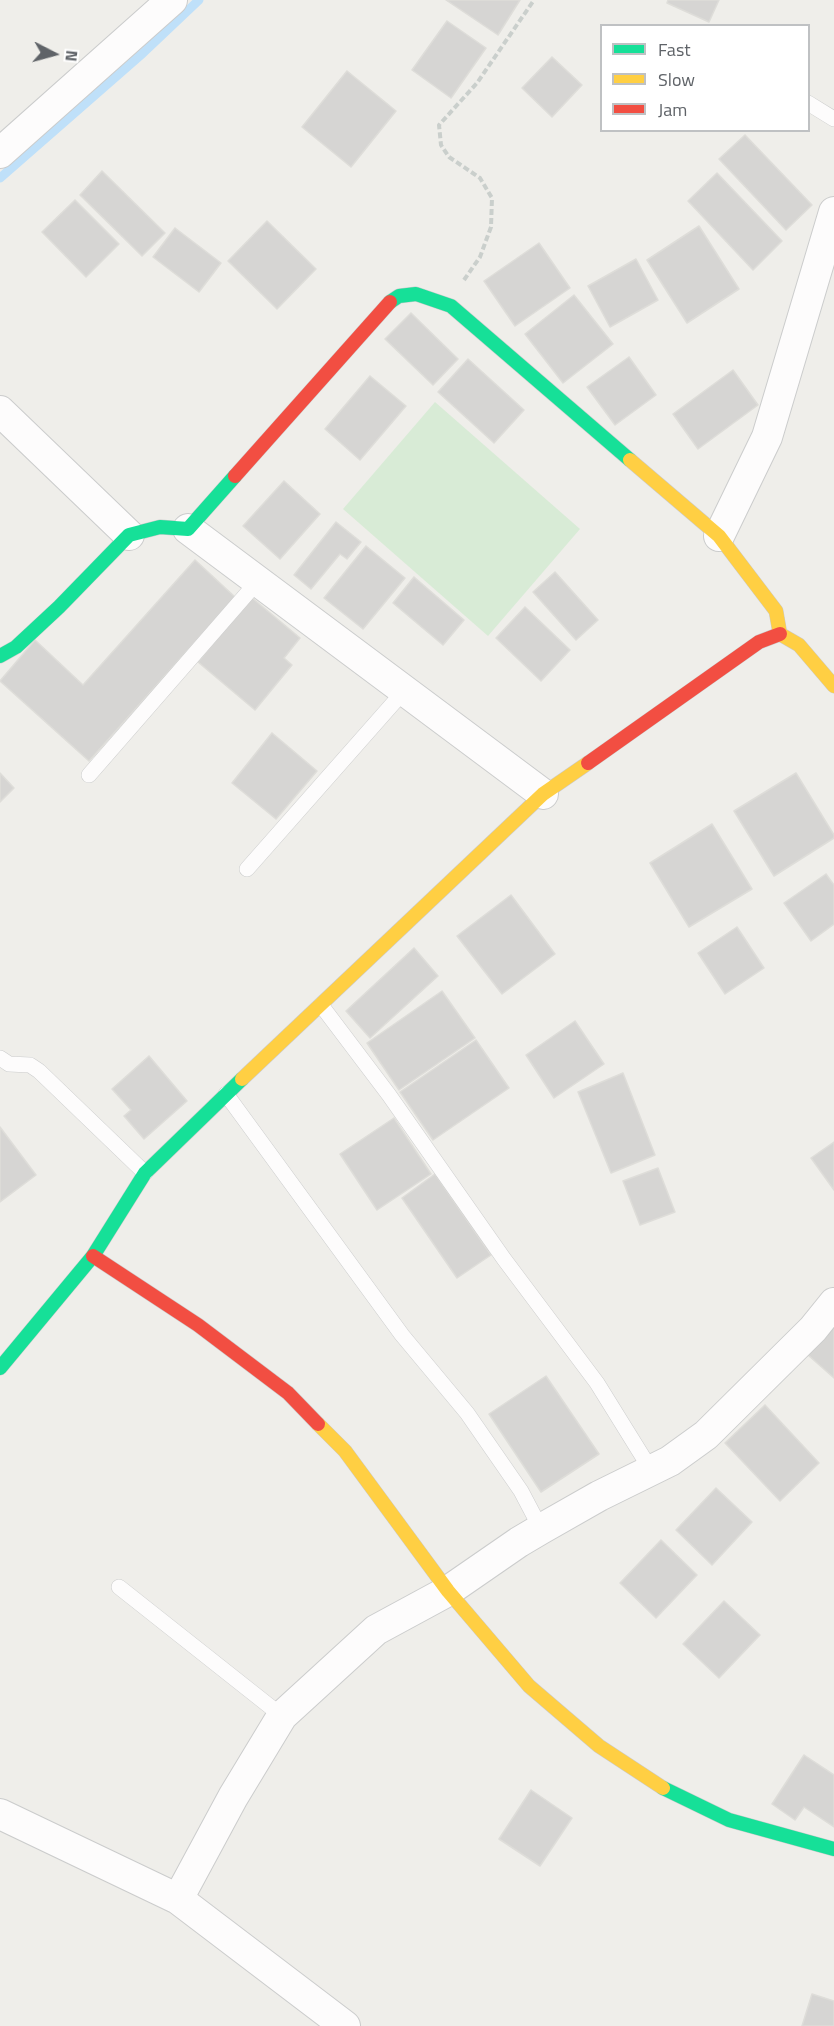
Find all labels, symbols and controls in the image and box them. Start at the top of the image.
north arrow [24,24,84,84]
legend [600,24,810,132]
text: Fast [658,36,691,63]
text: N [59,49,84,63]
text: Slow [658,66,695,93]
text: Jam [658,96,687,123]

